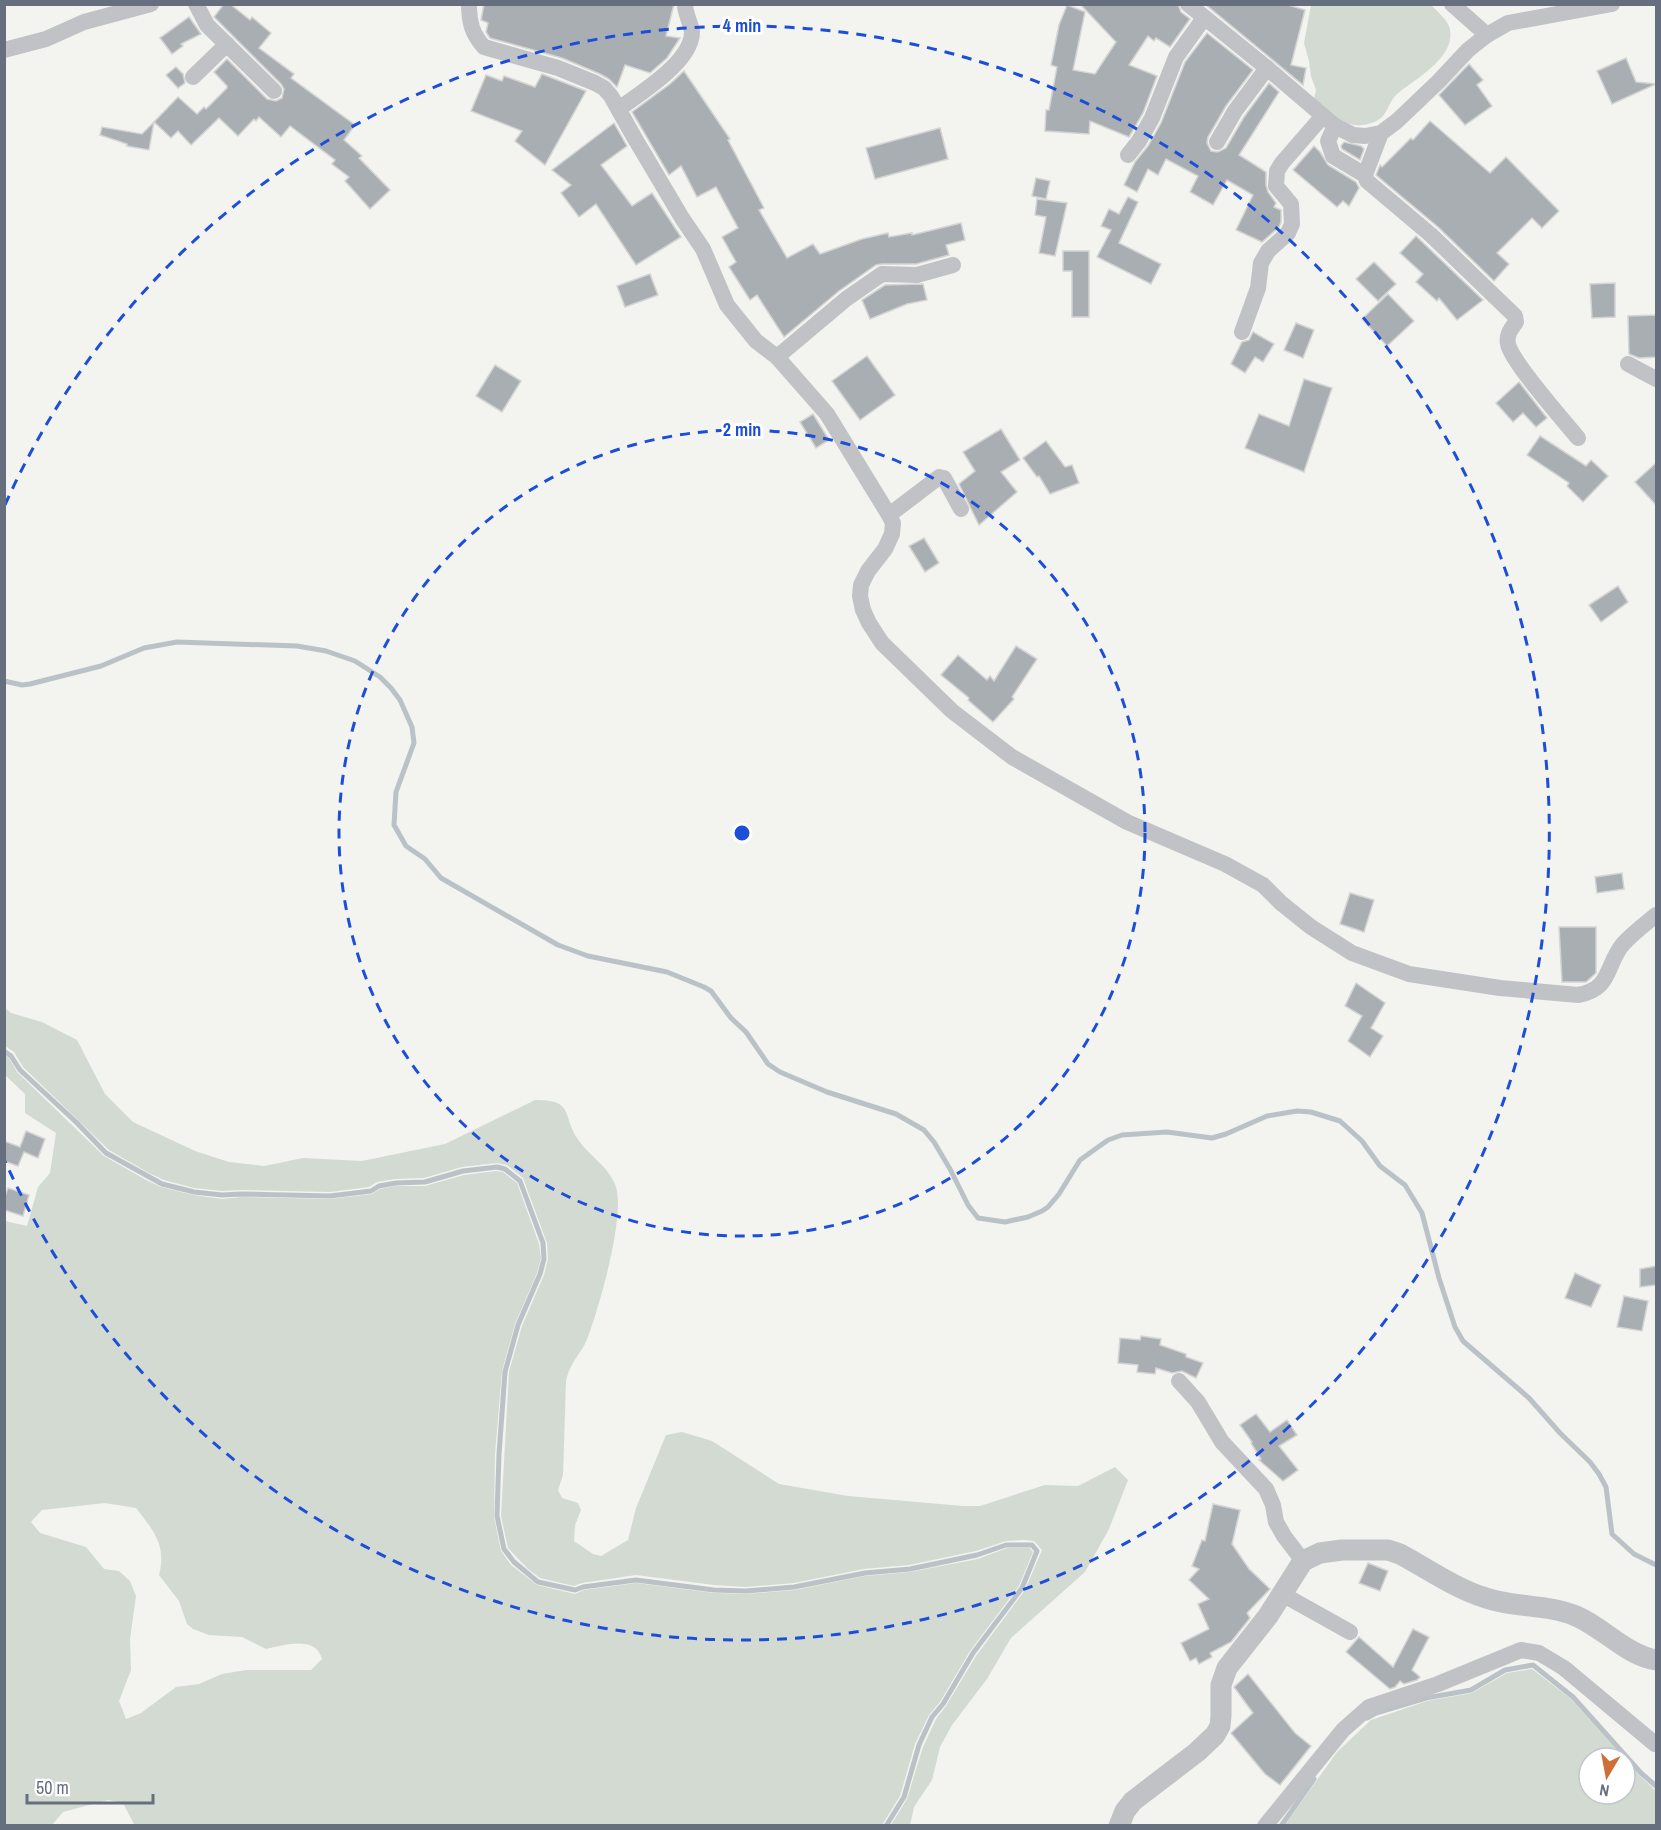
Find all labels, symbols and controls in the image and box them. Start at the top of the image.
text: 4 min [723,13,761,38]
text: 2 min [723,417,761,442]
centre of rings [732,823,752,843]
north arrow [1577,1746,1637,1806]
scale bar [27,1767,153,1805]
text: 50 m [36,1775,69,1800]
text: N [1598,1779,1611,1802]

